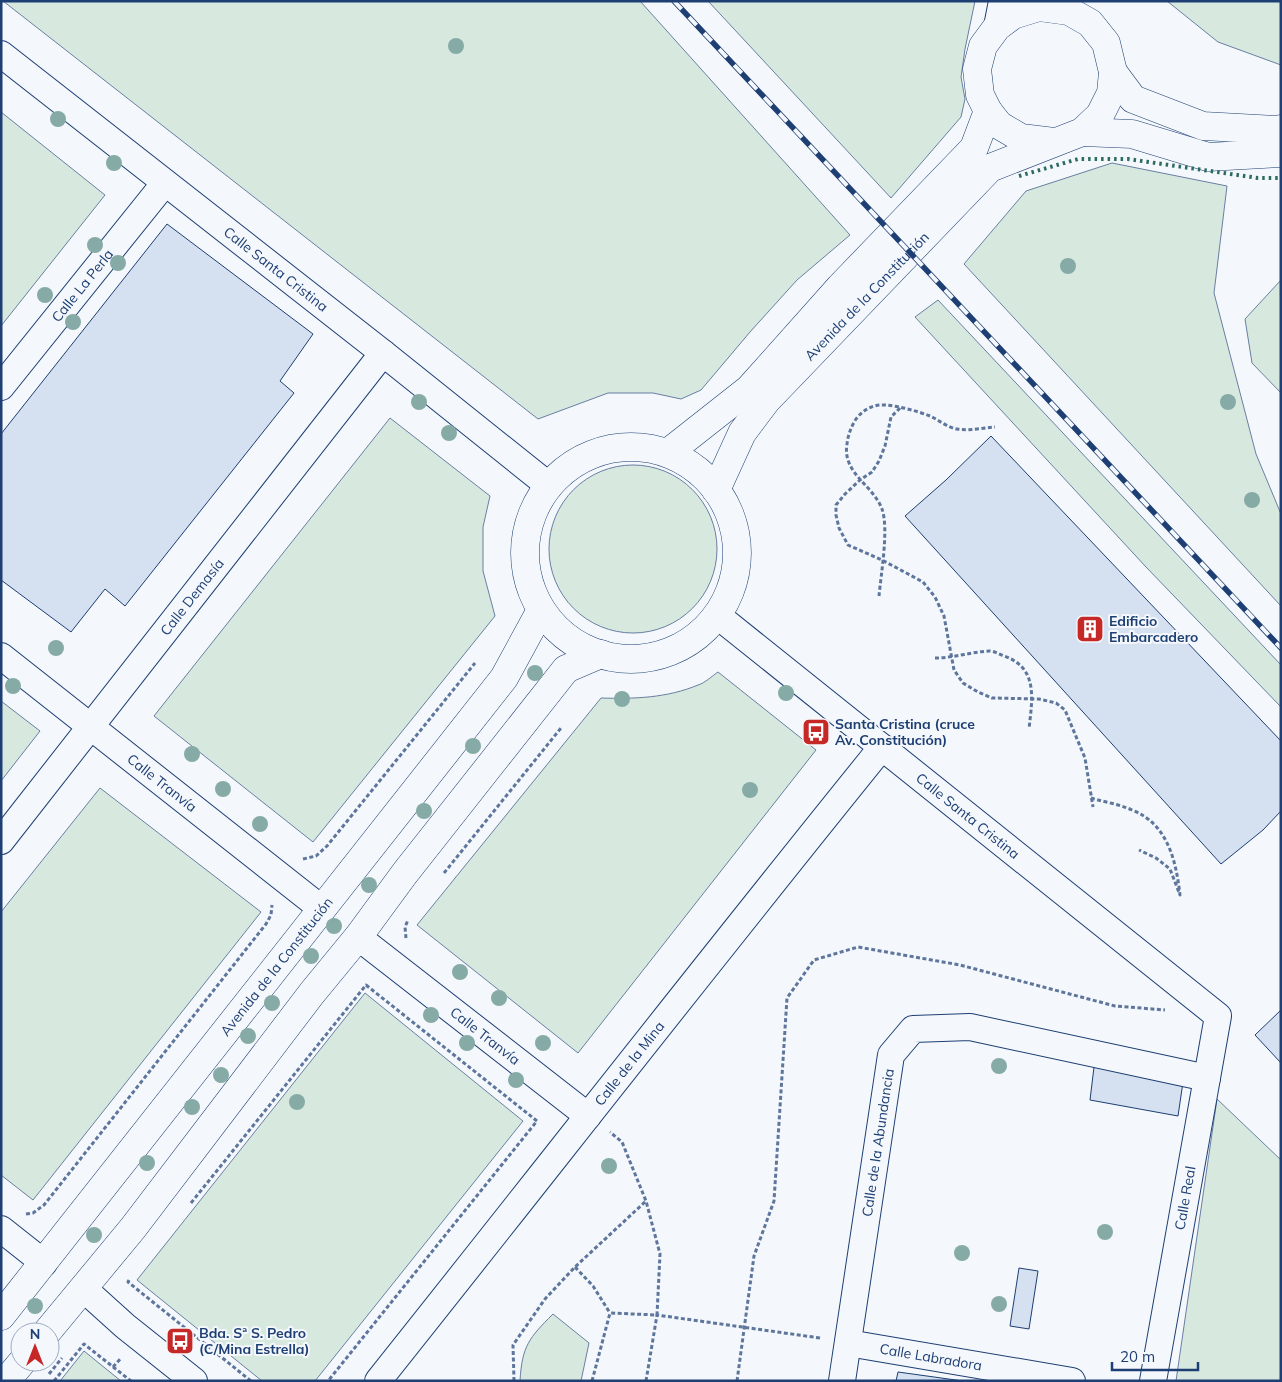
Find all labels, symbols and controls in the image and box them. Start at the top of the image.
street label: Calle Santa Cristina [220,223,332,316]
street label: Avenida de la Constitución [801,228,933,364]
street label: Calle La Perla [48,245,117,326]
street label: Calle Demasía [156,555,228,639]
place label: Edificio Embarcadero [1109,612,1198,646]
building icon: Edificio Embarcadero [1075,614,1105,644]
place label: Santa Cristina (cruce Av. Constitución) [835,715,975,749]
bus stop icon: Santa Cristina (cruce Av. Constitución) [801,717,831,747]
street label: Calle Tranvía [123,750,201,816]
street label: Calle Santa Cristina [912,769,1023,863]
street label: Avenida de la Constitución [216,893,337,1040]
street label: Calle Tranvía [446,1003,524,1069]
street label: Calle de la Mina [590,1018,668,1109]
street label: Calle de la Abundancia [858,1067,898,1218]
street label: Calle Real [1171,1165,1199,1231]
north arrow [10,1322,60,1372]
place label: Bda. Sª S. Pedro (C/Mina Estrella) [199,1324,309,1358]
text: N [30,1325,40,1343]
bus stop icon: Bda. Sª S. Pedro (C/Mina Estrella) [165,1326,195,1356]
street label: Calle Labradora [878,1340,983,1375]
scale bar [1112,1340,1198,1372]
text: 20 m [1120,1347,1155,1366]

